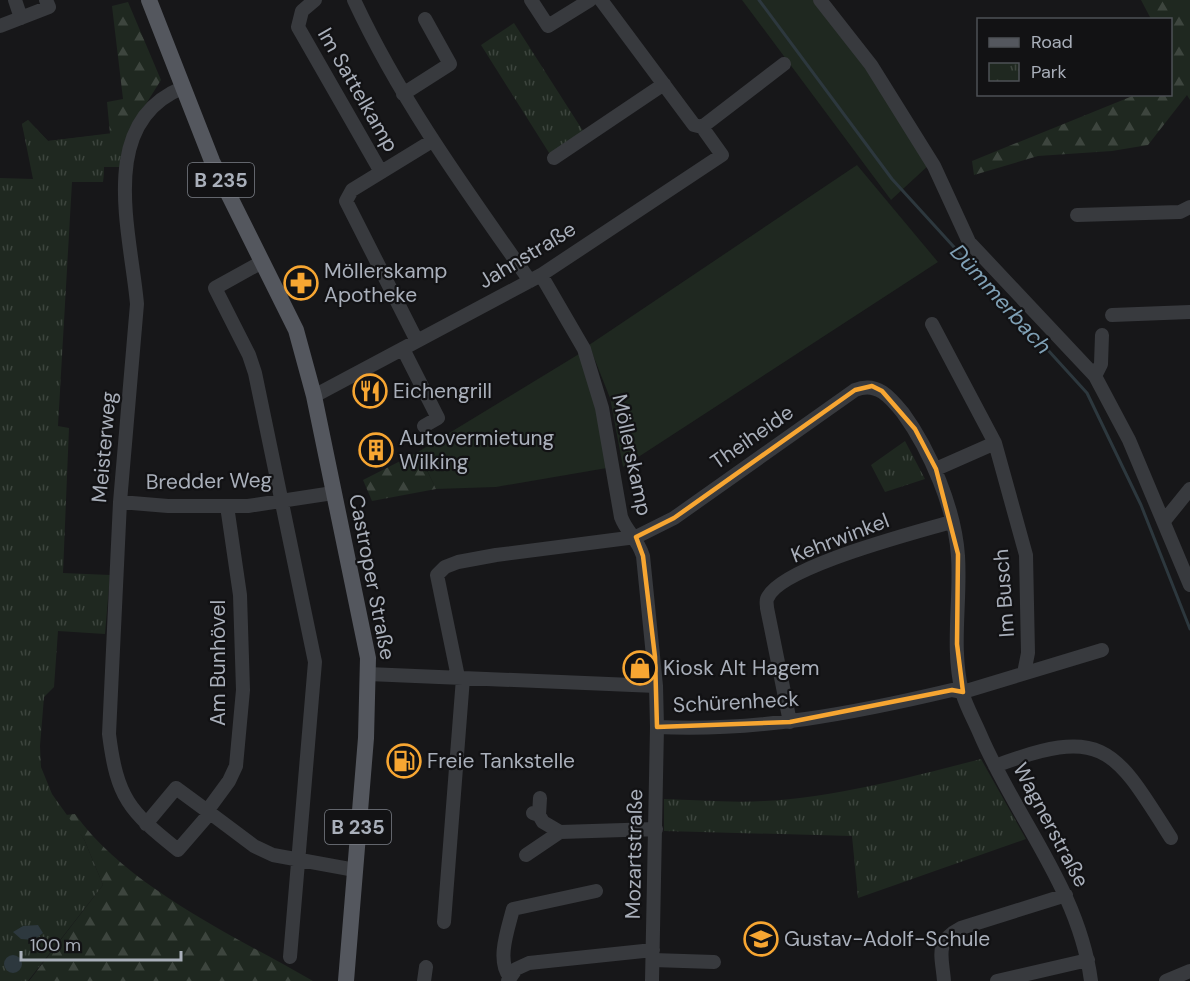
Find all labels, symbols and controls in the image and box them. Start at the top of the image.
legend [977,18,1172,96]
street label: Im Sattelkamp [311,23,405,157]
text: Road [1031,30,1073,54]
text: Park [1031,60,1067,84]
road number: B 235 [188,163,254,197]
street label: Jahnstraße [473,215,581,295]
water label: Dümmerbach [944,238,1058,360]
place label: Möllerskamp Apotheke [324,257,448,309]
pharmacy icon: Möllerskamp Apotheke [283,265,319,301]
restaurant icon: Eichengrill [352,373,388,409]
place label: Eichengrill [393,377,492,405]
street label: Meisterweg [85,390,123,504]
street label: Möllerskamp [605,392,659,518]
street label: Theiheide [705,398,799,476]
place label: Autovermietung Wilking [399,424,554,476]
building icon: Autovermietung Wilking [358,432,394,468]
street label: Bredder Weg [146,466,273,496]
street label: Castroper Straße [342,492,402,662]
street label: Kehrwinkel [787,506,893,570]
street label: Im Busch [987,548,1021,638]
street label: Am Bunhövel [204,600,232,726]
shop icon: Kiosk Alt Hagem [622,650,658,686]
place label: Kiosk Alt Hagem [663,654,820,682]
street label: Schürenheck [672,685,800,719]
fuel station icon: Freie Tankstelle [386,743,422,779]
place label: Freie Tankstelle [427,747,575,775]
street label: Wagnerstraße [1006,758,1096,892]
street label: Mozartstraße [619,789,649,919]
road number: B 235 [325,810,391,844]
school or university icon: Gustav-Adolf-Schule [743,921,779,957]
scale bar [21,924,182,962]
place label: Gustav-Adolf-Schule [784,925,990,953]
text: 100 m [30,933,81,957]

